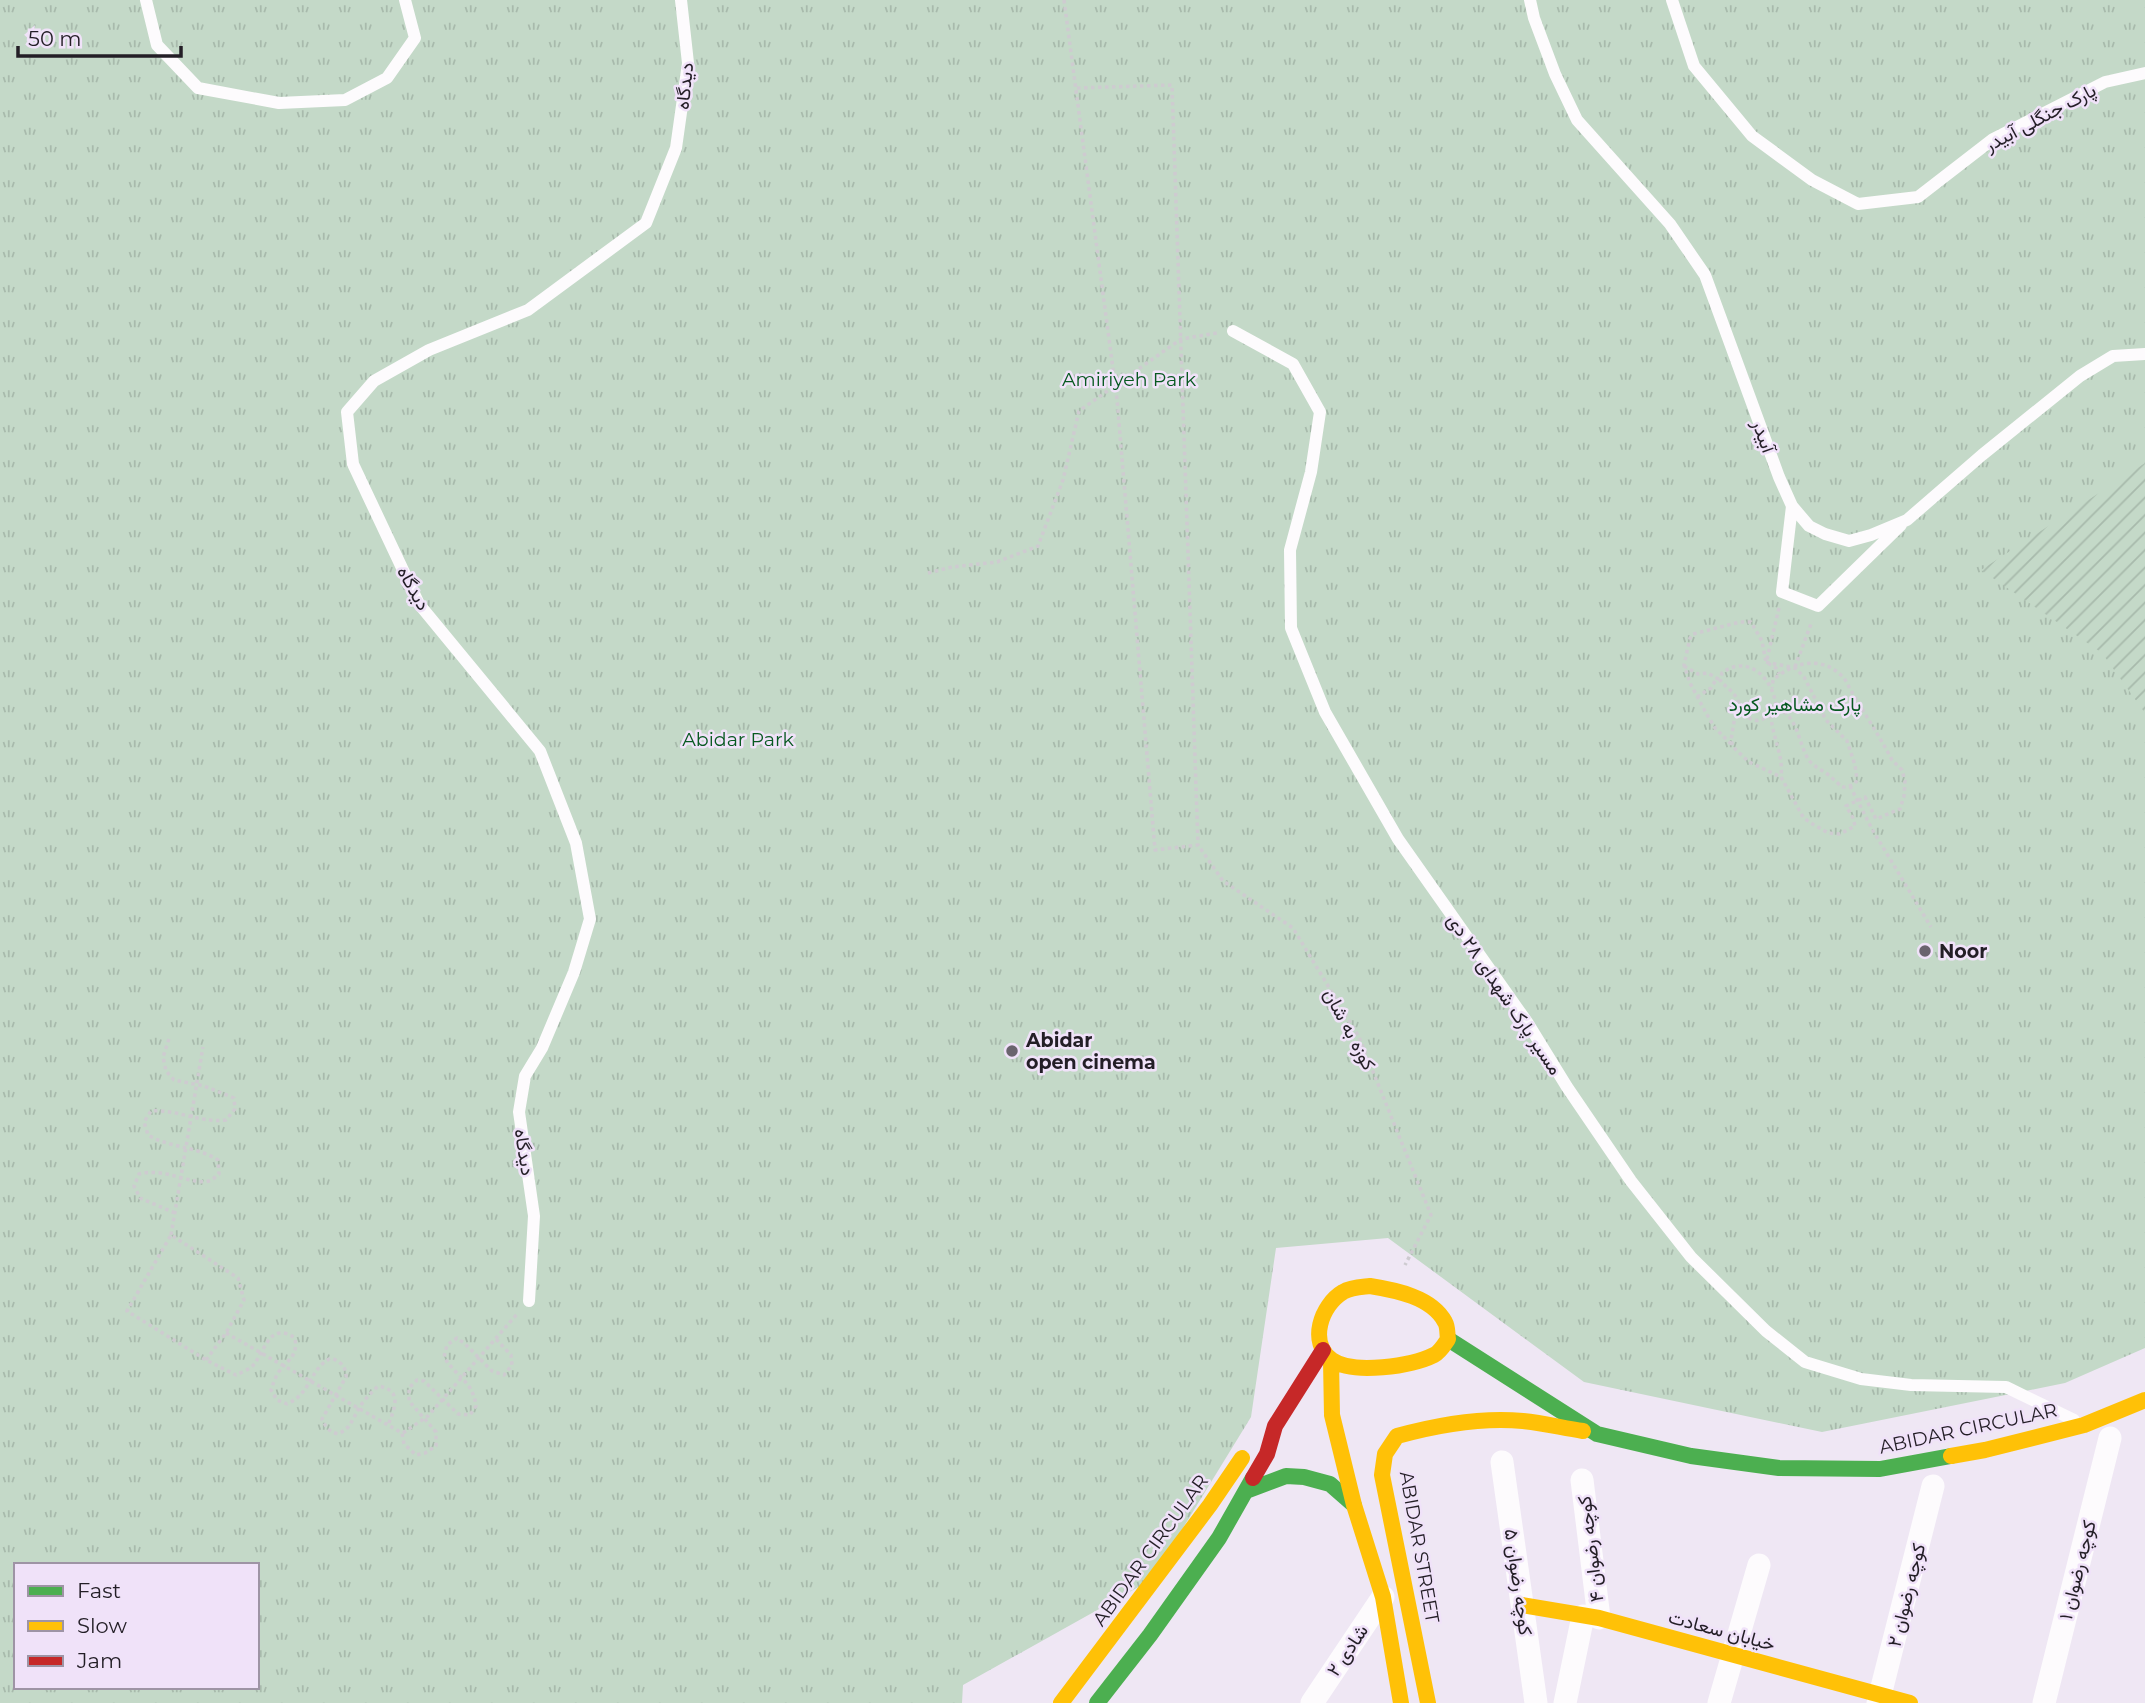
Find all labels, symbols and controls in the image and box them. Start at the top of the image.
scale bar [18,14,180,58]
text: 50 m [28,26,82,51]
street label: دیدگاه [671,61,698,111]
street label: پارک جنگلی آبیدر [1980,78,2101,159]
park label: Amiriyeh Park [1062,368,1197,391]
street label: آبیدر [1747,416,1781,457]
street label: دیدگاه [392,562,435,614]
park label: پارک مشاهیر کورد [1729,693,1861,718]
park label: Abidar Park [682,728,794,751]
street label: مسیر پارک شهدای ۲۸ دی [1440,909,1567,1080]
place label: Noor [1939,940,1987,963]
marker: Noor [1917,943,1933,959]
street label: کوزه به شان [1319,985,1381,1074]
place label: Abidar open cinema [1025,1029,1156,1074]
marker: Abidar open cinema [1004,1043,1020,1059]
street label: دیدگاه [509,1127,540,1177]
street label: ABIDAR CIRCULAR [1877,1398,2059,1459]
street label: ABIDAR STREET [1395,1469,1444,1625]
street label: ABIDAR CIRCULAR [1088,1470,1213,1630]
street label: کوچه رضوان ۴ [1573,1494,1610,1603]
street label: کوچه رضوان ۱ [2054,1518,2103,1623]
street label: کوچه رضوان ۵ [1498,1527,1537,1637]
street label: کوچه رضوان ۲ [1883,1541,1932,1650]
legend [14,1563,259,1689]
text: Fast [77,1578,121,1603]
street label: خیابان سعادت [1666,1605,1778,1656]
text: Slow [77,1613,127,1638]
street label: شادی ۲ [1322,1620,1373,1680]
text: Jam [76,1648,122,1673]

